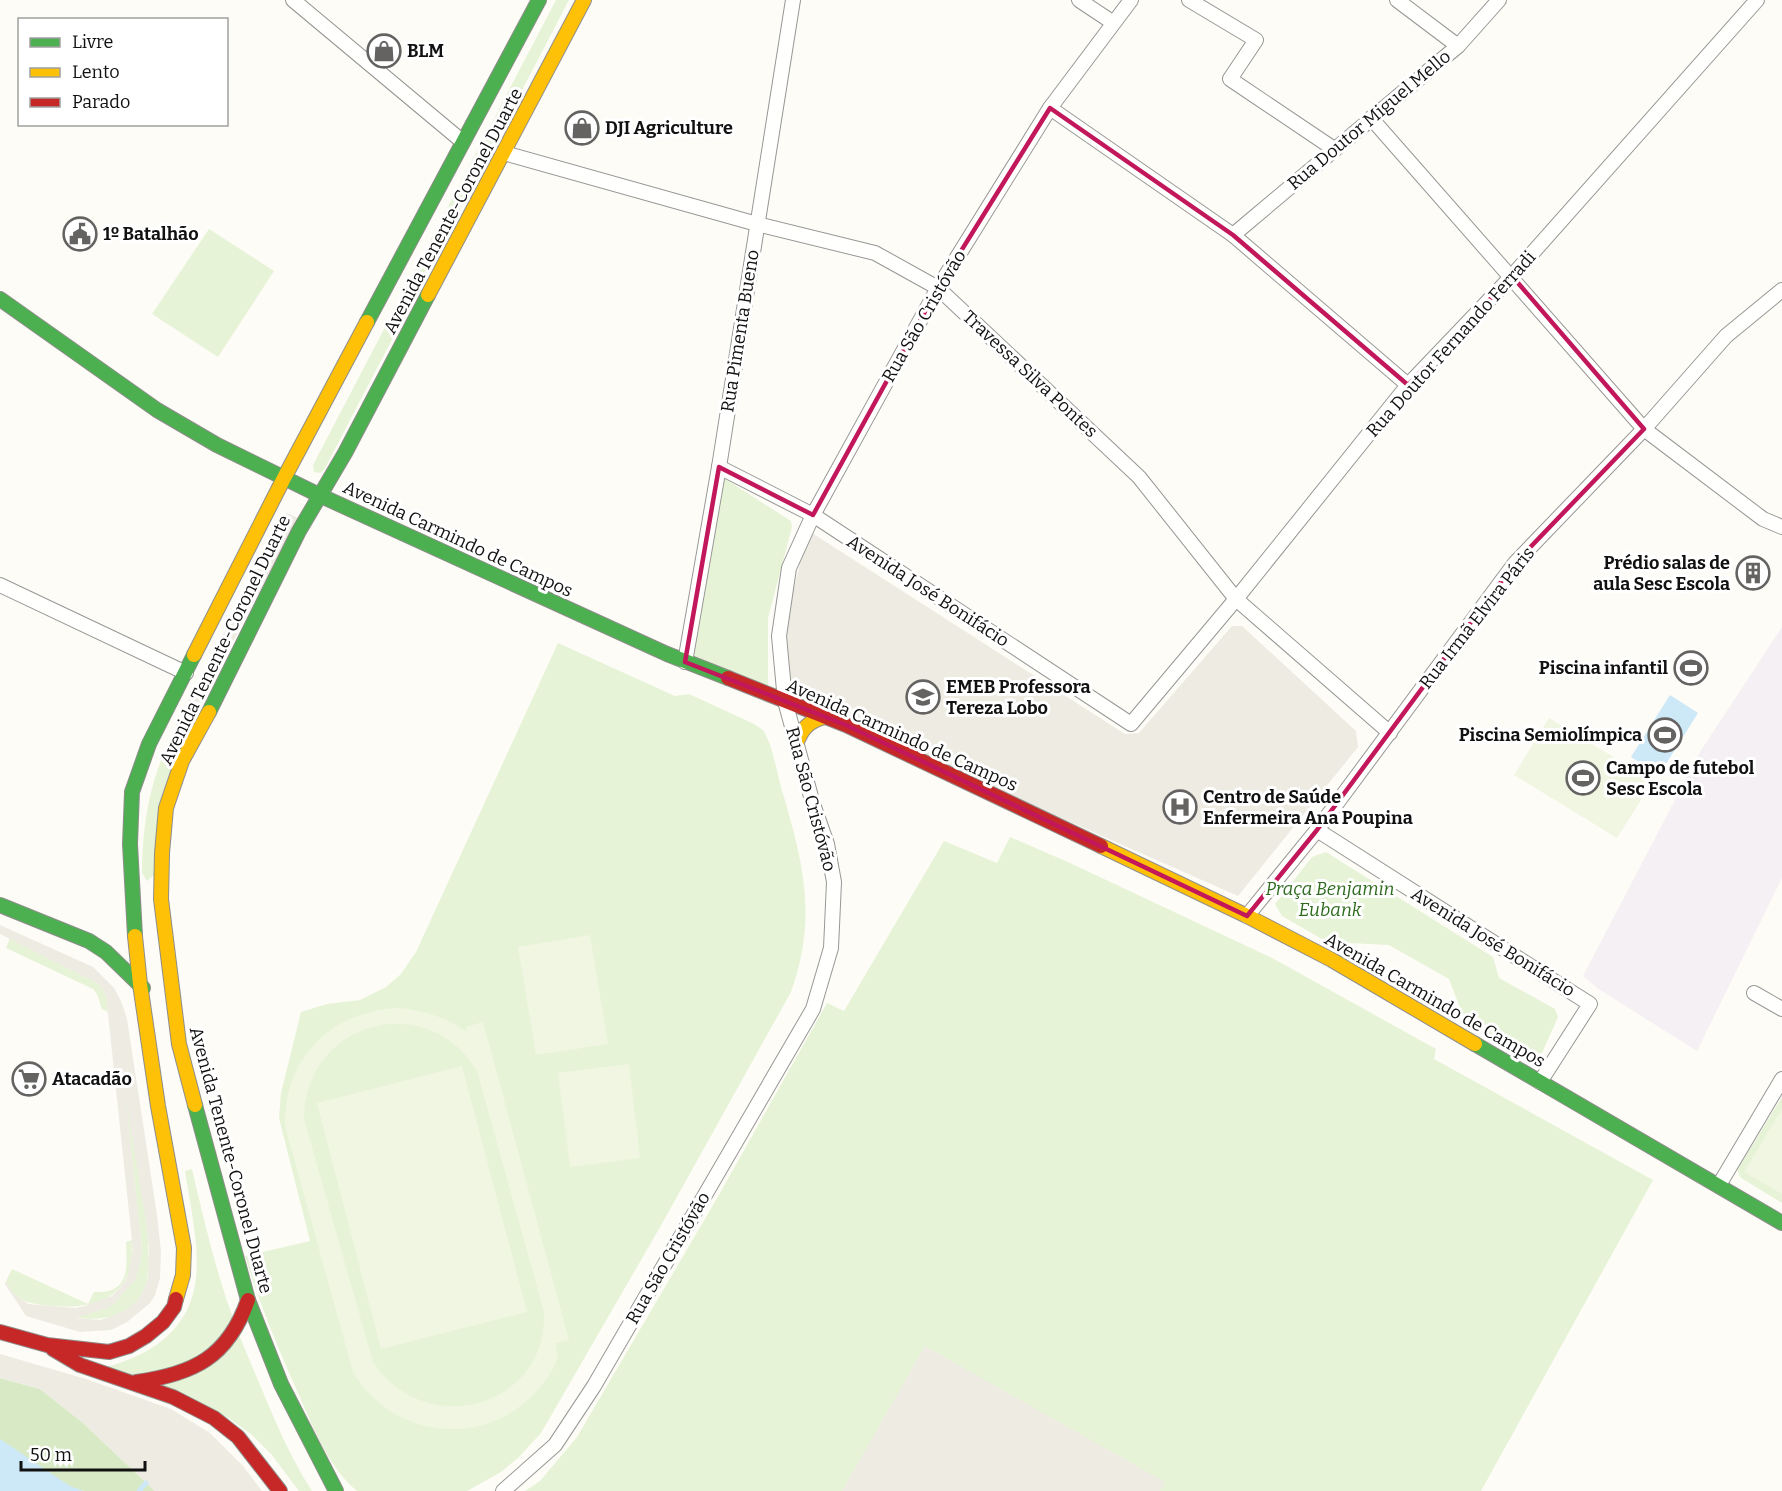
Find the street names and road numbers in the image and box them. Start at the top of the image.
street label: Rua Doutor Miguel Mello [1283,45,1455,195]
street label: Avenida Tenente-Coronel Duarte [379,84,527,338]
street label: Rua São Cristóvão [877,246,971,386]
street label: Rua Doutor Fernando Ferradi [1362,246,1540,442]
street label: Rua Pimenta Bueno [716,248,764,414]
street label: Travessa Silva Pontes [958,306,1102,442]
street label: Avenida Carmindo de Campos [340,476,576,602]
street label: Avenida Tenente-Coronel Duarte [155,512,295,768]
street label: Avenida José Bonifácio [843,530,1013,652]
street label: Rua Irmã Elvira Páris [1415,543,1539,693]
street label: Avenida Carmindo de Campos [783,674,1021,796]
street label: Rua São Cristóvão [781,724,841,874]
street label: Avenida José Bonifácio [1407,883,1579,1001]
street label: Avenida Carmindo de Campos [1321,928,1549,1072]
street label: Avenida Tenente-Coronel Duarte [185,1024,277,1296]
street label: Rua São Cristóvão [621,1188,715,1328]

